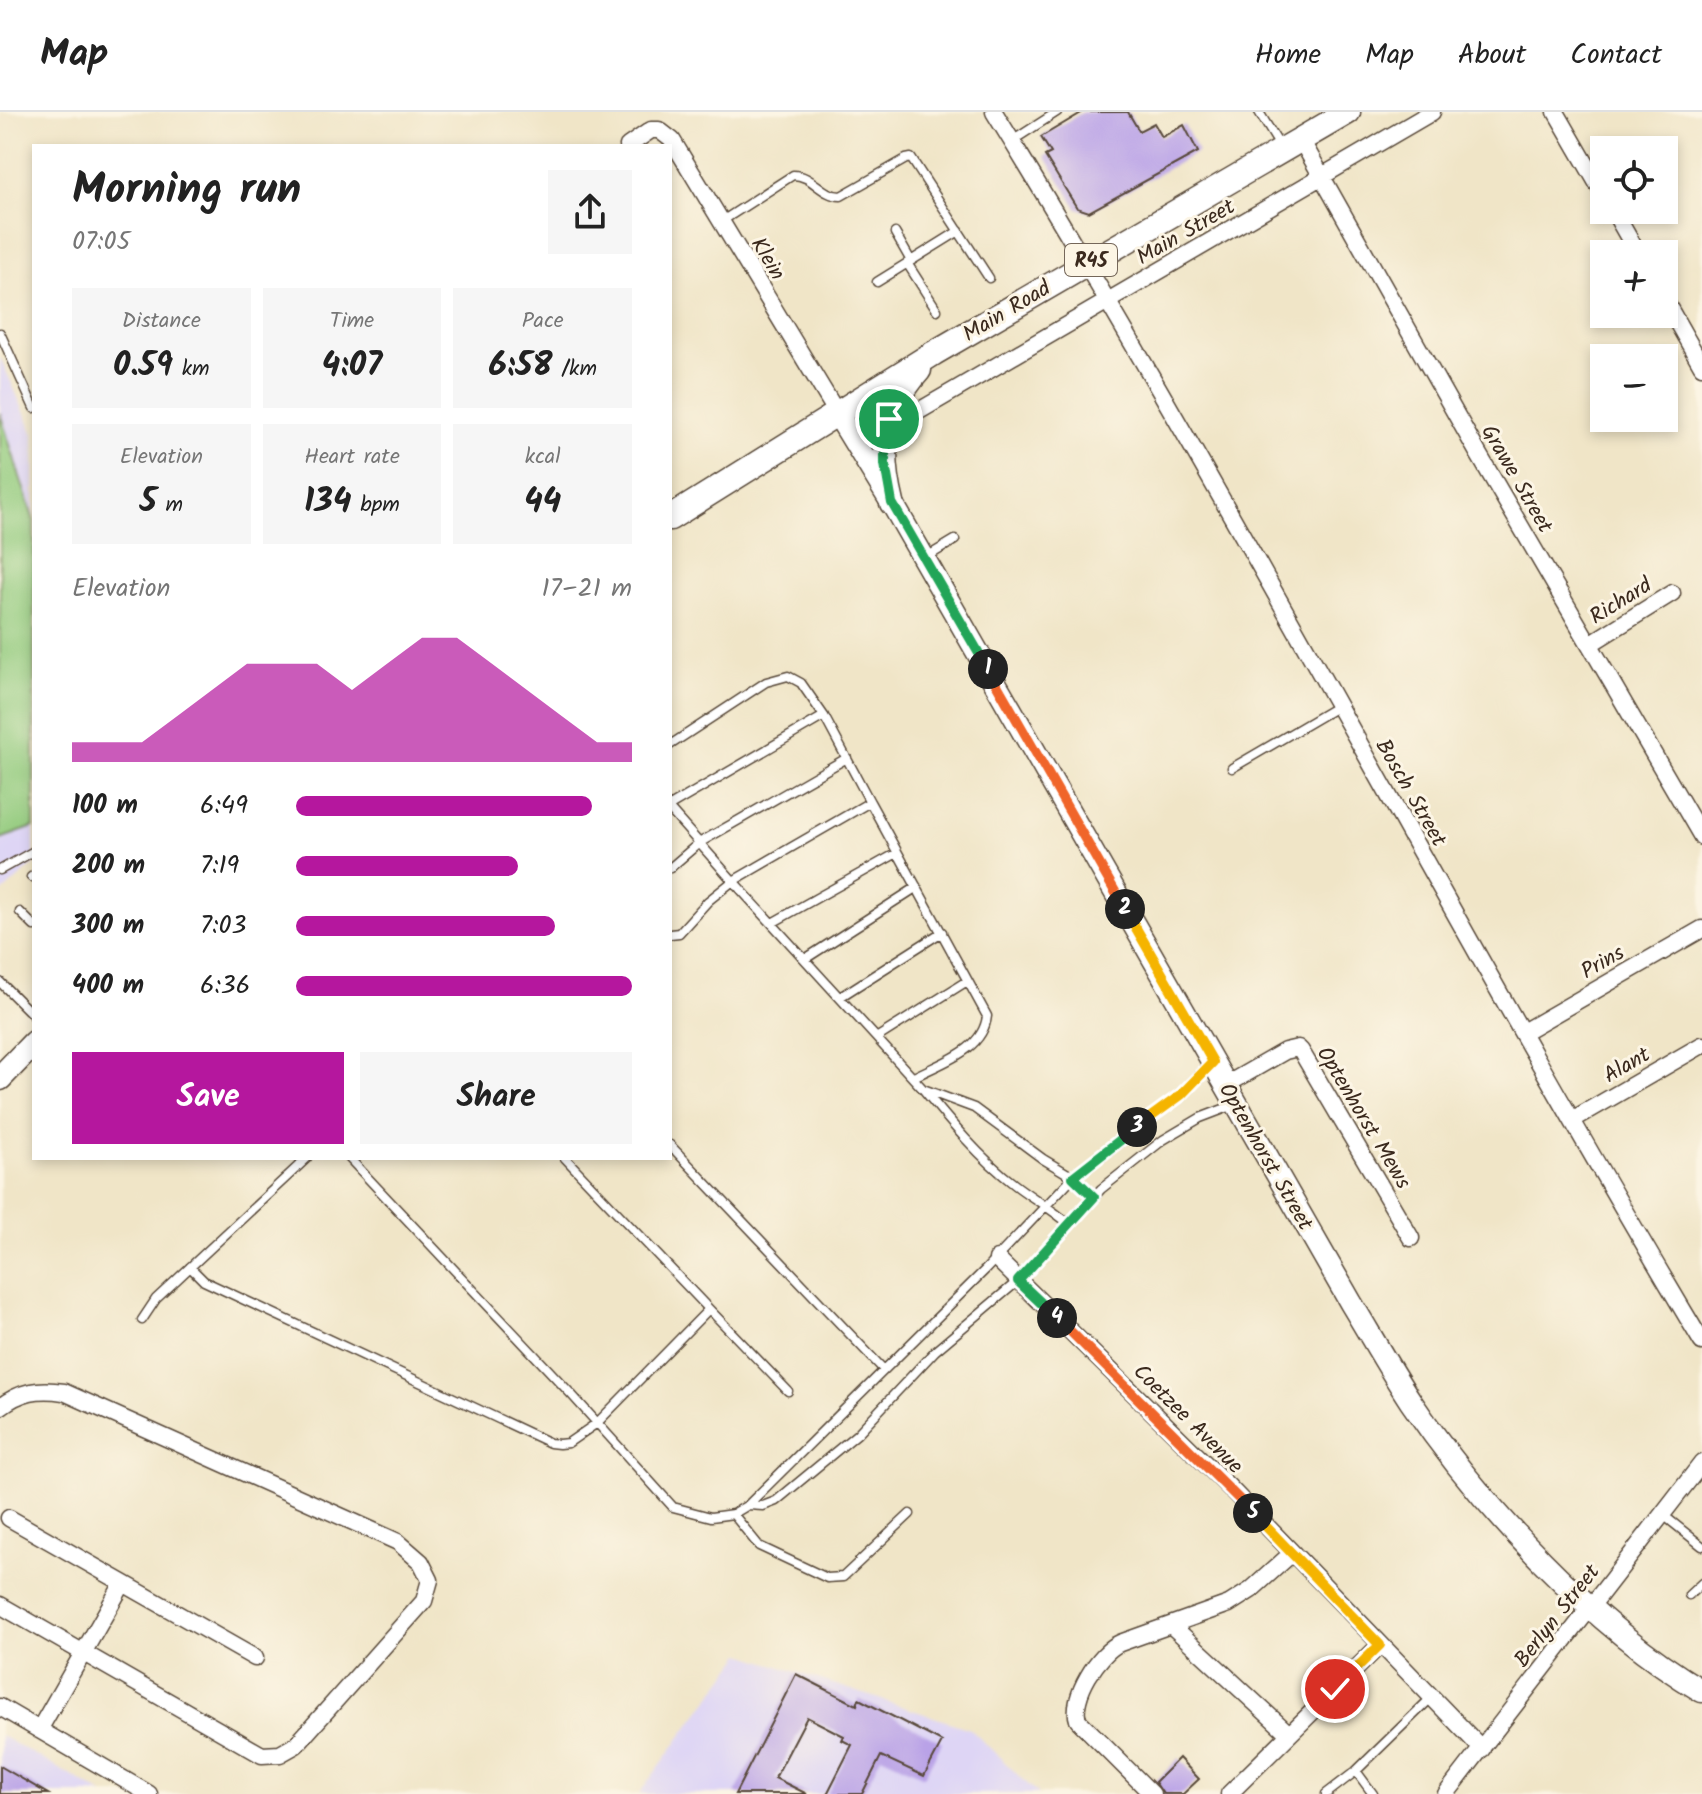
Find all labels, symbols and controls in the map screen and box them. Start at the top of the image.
text: Map [40,25,109,85]
text: Home [1255,33,1321,78]
text: Map [1365,33,1414,78]
text: About [1458,33,1526,78]
text: Contact [1570,33,1662,78]
map controls [1590,136,1678,432]
button: locate [1590,136,1678,224]
text: Morning run [72,156,301,226]
button: share [548,170,632,254]
street label: Main Street [1130,190,1243,276]
text: 07:05 [72,221,130,263]
street label: Klein [740,231,794,288]
button: + [1590,240,1678,328]
road number: R45 [1065,244,1117,276]
street label: Main Road [956,271,1059,352]
text: Distance [122,304,201,339]
text: Time [330,304,374,339]
text: Pace [522,304,564,339]
text: 0.59 [113,339,173,393]
text: 4:07 [322,339,382,393]
text: 6:58 [488,339,552,393]
button: − [1590,344,1678,432]
text: km [173,352,210,387]
text: /km [552,352,597,387]
pin [855,385,923,453]
icon: arrive [867,397,911,441]
street label: Grawe Street [1471,418,1561,541]
text: Elevation [120,440,203,475]
text: Heart rate [304,440,400,475]
text: kcal [525,440,561,475]
text: 5 [140,475,157,529]
text: 134 [304,475,351,529]
text: 44 [524,475,561,529]
text: m [157,488,183,523]
text: bpm [351,488,400,523]
text: Elevation [72,568,170,610]
text: 17–21 m [542,568,632,610]
street label: Richard [1583,569,1660,635]
pin: 1 [968,649,1008,689]
text: 1 [985,651,991,686]
street label: Bosch Street [1365,733,1455,854]
text: 100 m [72,785,138,827]
text: 6:49 [200,785,248,827]
text: 200 m [72,845,145,887]
text: 7:19 [200,845,239,887]
pin: 2 [1105,889,1145,929]
text: 2 [1119,891,1131,926]
text: 300 m [72,905,144,947]
text: 7:03 [200,905,246,947]
street label: Prins [1575,936,1632,990]
text: 400 m [72,965,144,1007]
text: 6:36 [200,965,250,1007]
street label: Alant [1597,1038,1658,1094]
street label: Optenhorst Mews [1306,1040,1420,1197]
button: Save [72,1052,344,1144]
button: Share [360,1052,632,1144]
street label: Optenhorst Street [1208,1077,1322,1238]
pin: 3 [1117,1107,1157,1147]
text: 3 [1131,1109,1143,1144]
pin: 4 [1037,1298,1077,1338]
text: 4 [1051,1300,1063,1335]
street label: Coetzee Avenue [1124,1356,1251,1483]
pin: 5 [1233,1493,1273,1533]
text: 5 [1247,1495,1259,1530]
street label: Berlyn Street [1506,1557,1610,1676]
pin [1301,1655,1369,1723]
icon: check [1313,1667,1357,1711]

